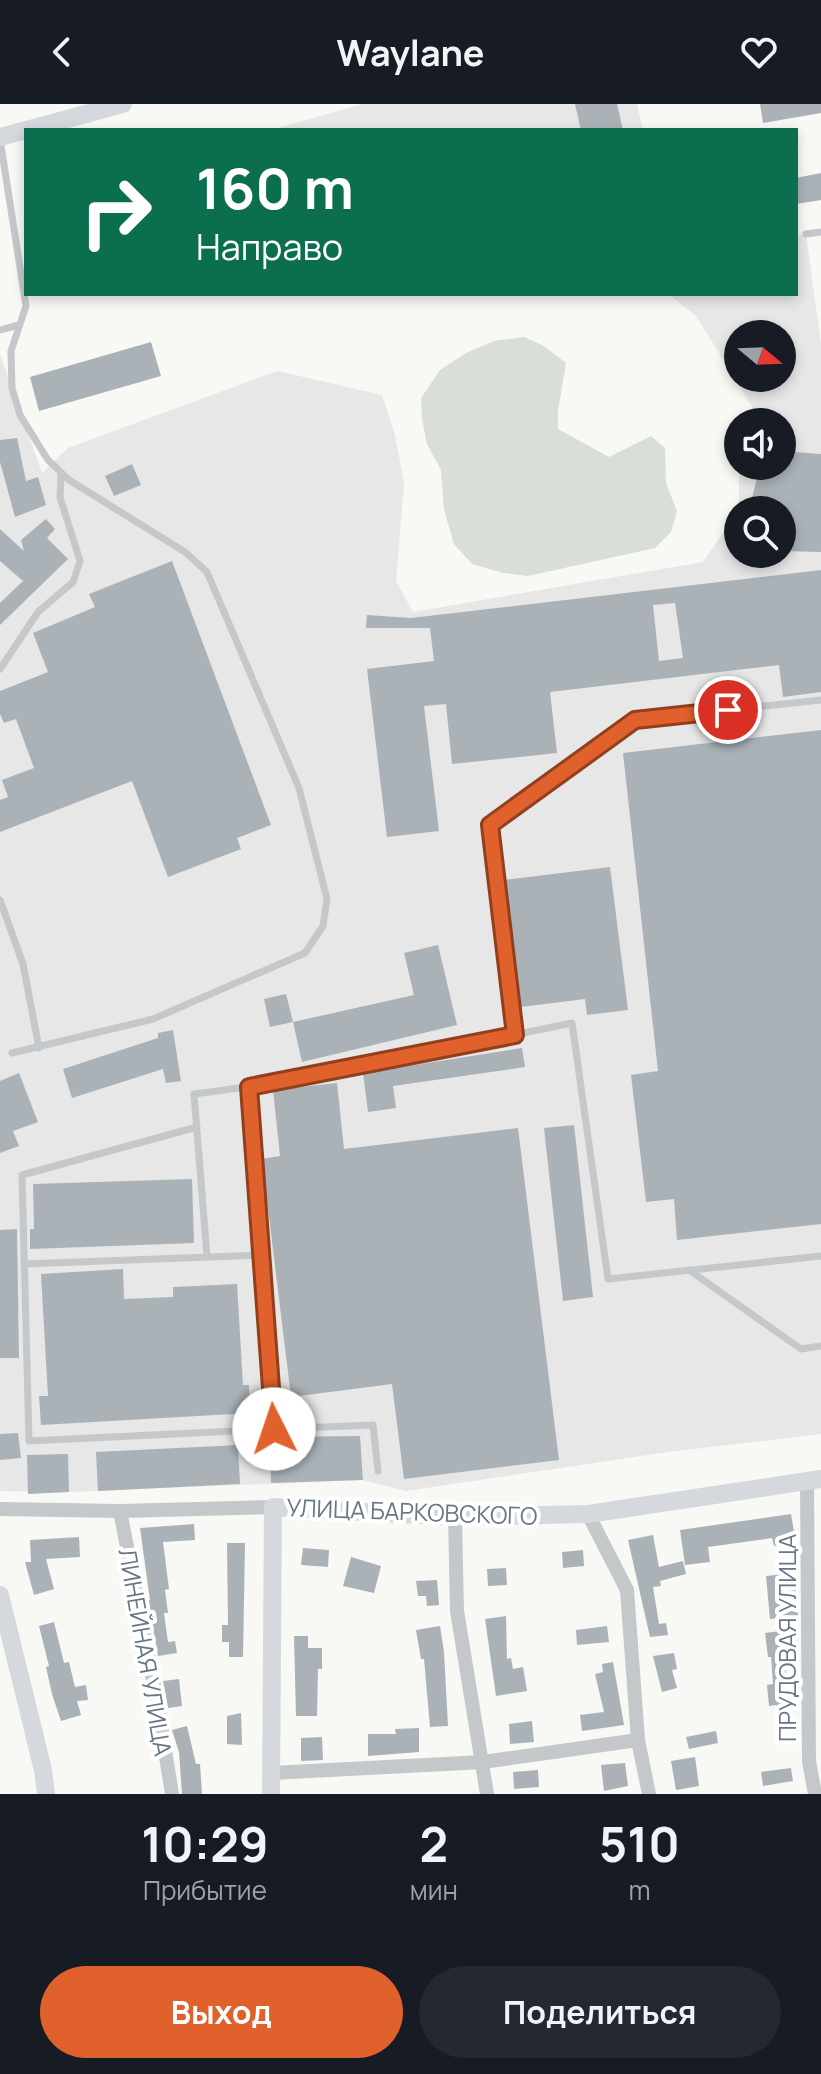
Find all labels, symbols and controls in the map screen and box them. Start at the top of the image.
text: Waylane [336,28,485,77]
icon: back [40,30,84,74]
icon: heart [737,30,781,74]
text: 160 m [196,149,354,226]
icon: right [64,160,168,264]
text: Направо [196,222,343,271]
north arrow [724,320,796,392]
map controls [724,320,796,568]
button: sound [724,408,796,480]
button: search [724,496,796,568]
pin [694,676,762,744]
icon: arrive [706,688,750,732]
position arrow [232,1387,316,1471]
street label: УЛИЦА БАРКОВСКОГО [286,1490,538,1532]
street label: ПРУДОВАЯ УЛИЦА [770,1534,803,1742]
street label: ЛИНЕЙНАЯ УЛИЦА [111,1546,181,1758]
text: 10:29 [141,1811,269,1876]
text: 2 [420,1811,448,1876]
text: 510 [599,1811,680,1876]
text: Прибытие [143,1872,267,1908]
text: мин [410,1872,458,1908]
text: m [628,1872,650,1908]
button: Выход [40,1966,403,2058]
button: Поделиться [419,1966,781,2058]

